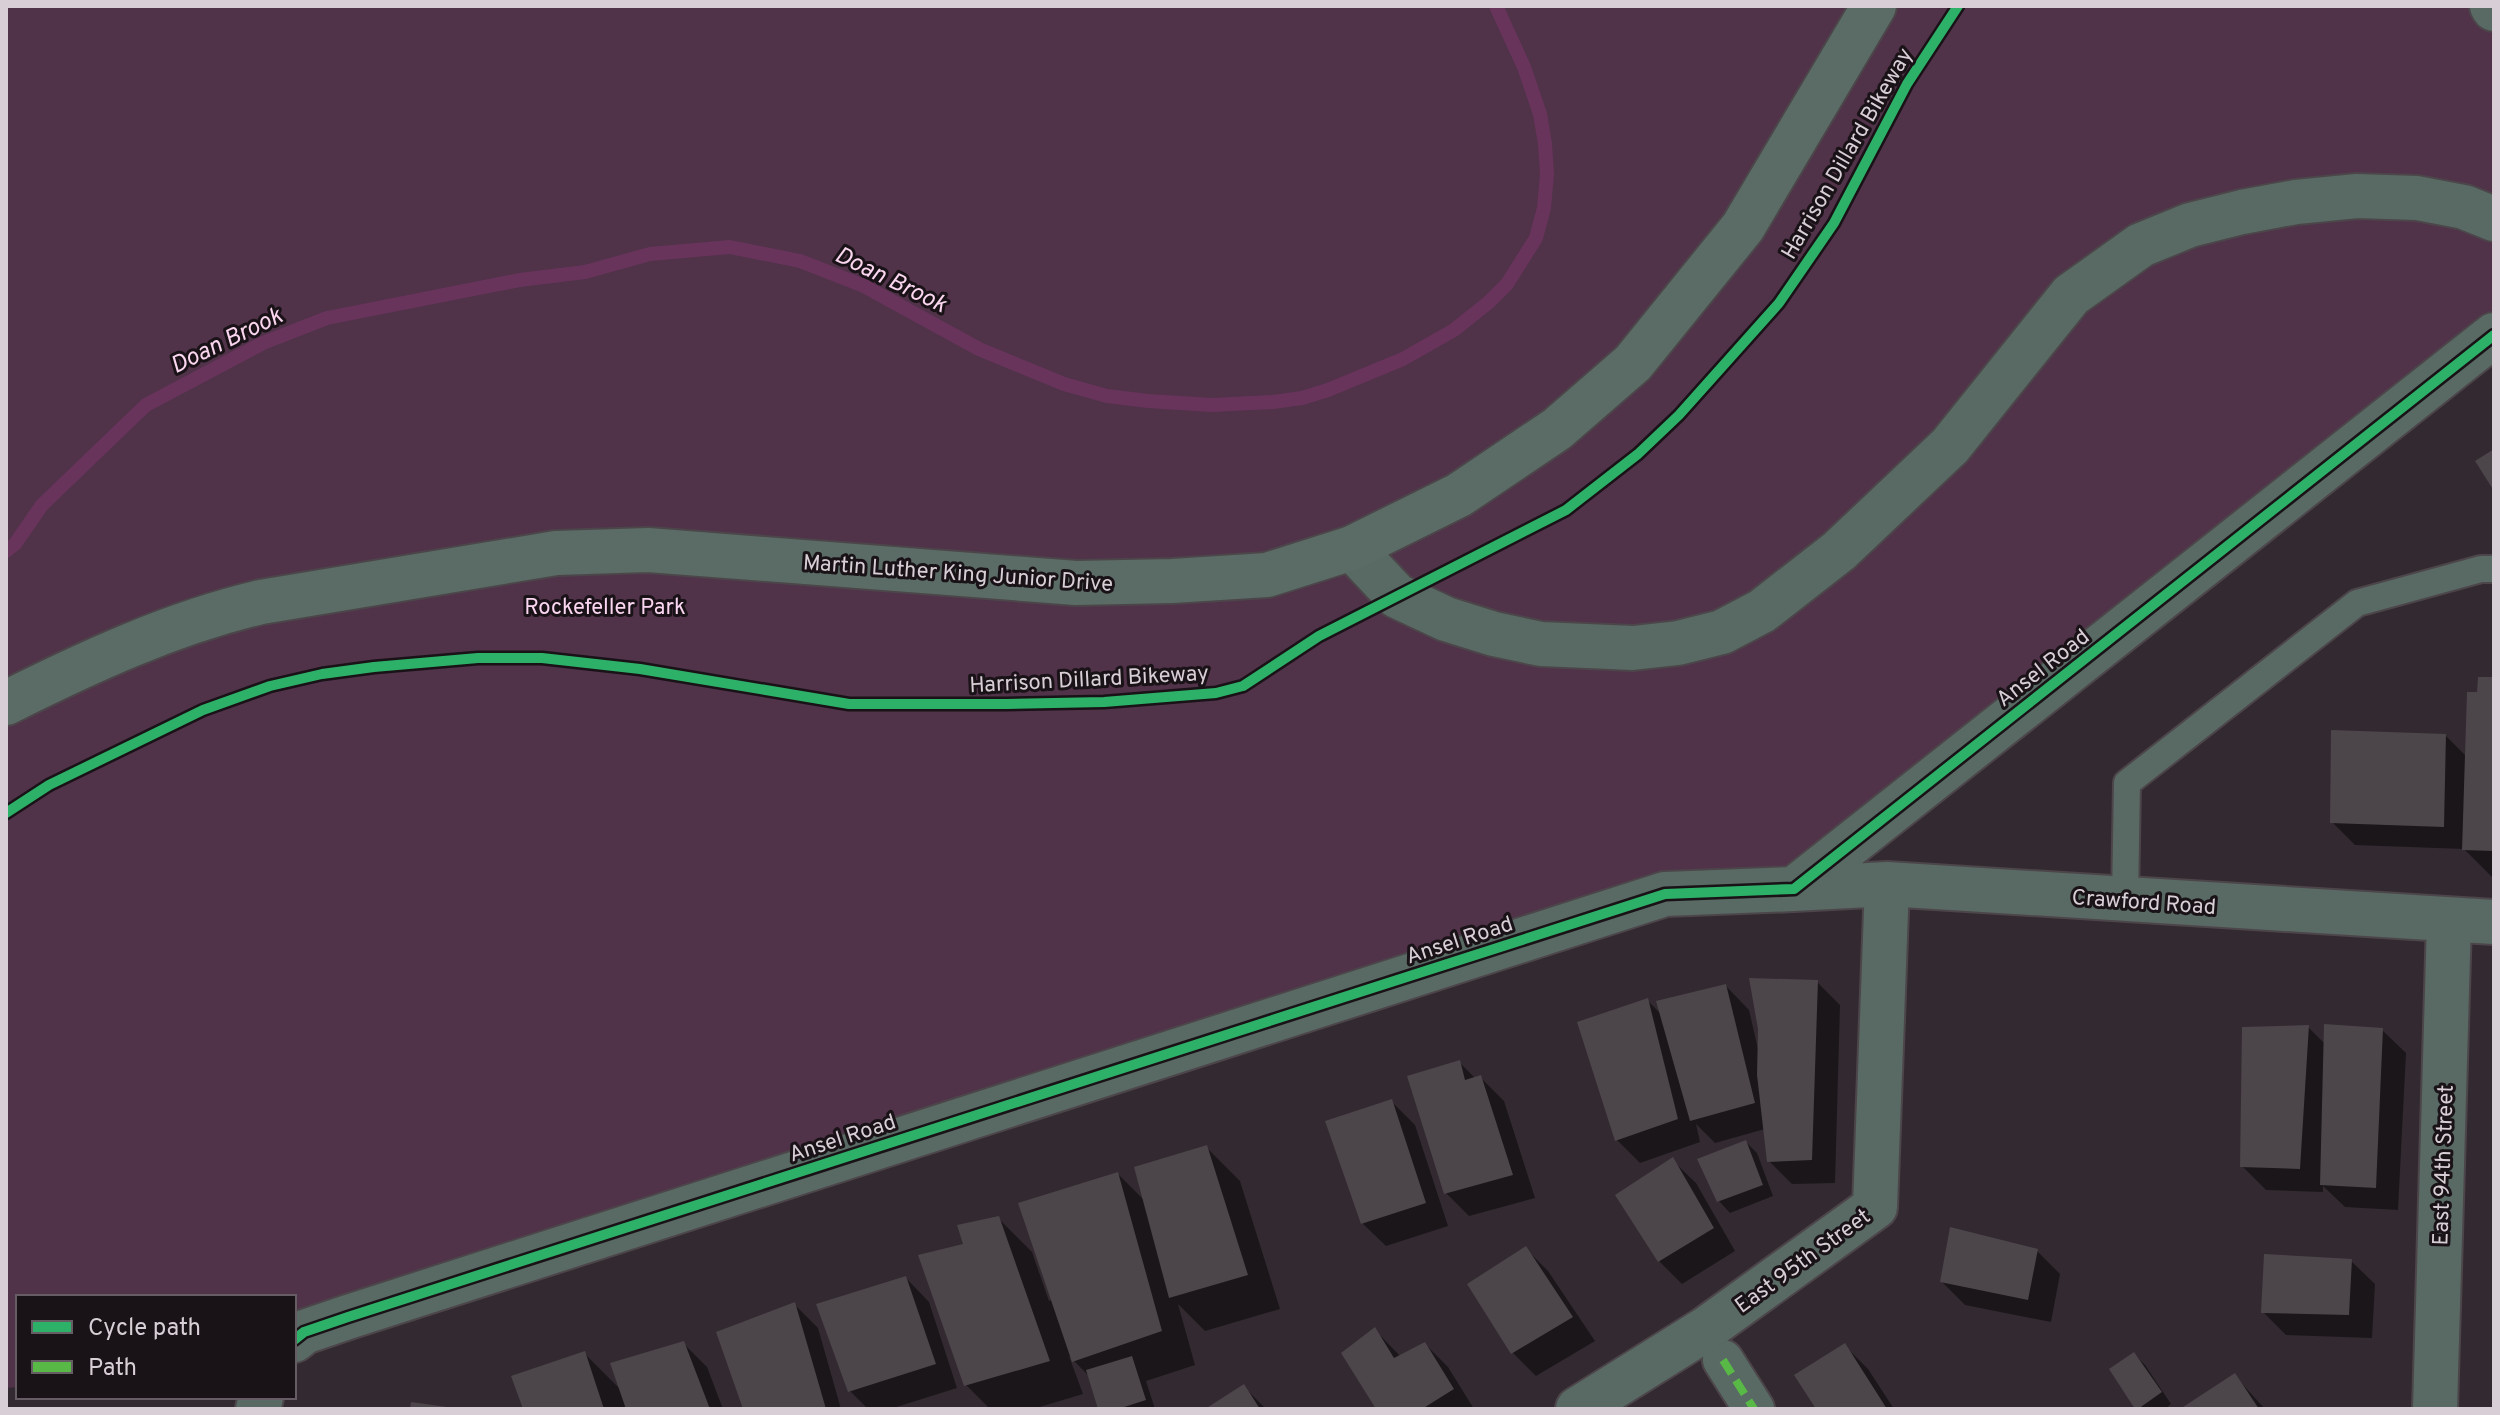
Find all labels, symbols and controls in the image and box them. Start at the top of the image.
street label: Harrison Dillard Bikeway [1777,44,1920,265]
water label: Doan Brook [829,241,952,321]
water label: Doan Brook [166,301,289,382]
street label: Martin Luther King Junior Drive [802,550,1114,599]
park label: Rockefeller Park [524,595,686,622]
street label: Ansel Road [1991,624,2096,714]
street label: Harrison Dillard Bikeway [969,661,1210,700]
street label: Crawford Road [2071,885,2217,922]
street label: Ansel Road [1403,911,1517,971]
street label: East 94th Street [2428,1084,2461,1246]
street label: Ansel Road [786,1109,900,1169]
street label: East 95th Street [1730,1204,1877,1320]
legend [16,1295,296,1399]
text: Cycle path [88,1314,201,1344]
text: Path [88,1354,137,1384]

